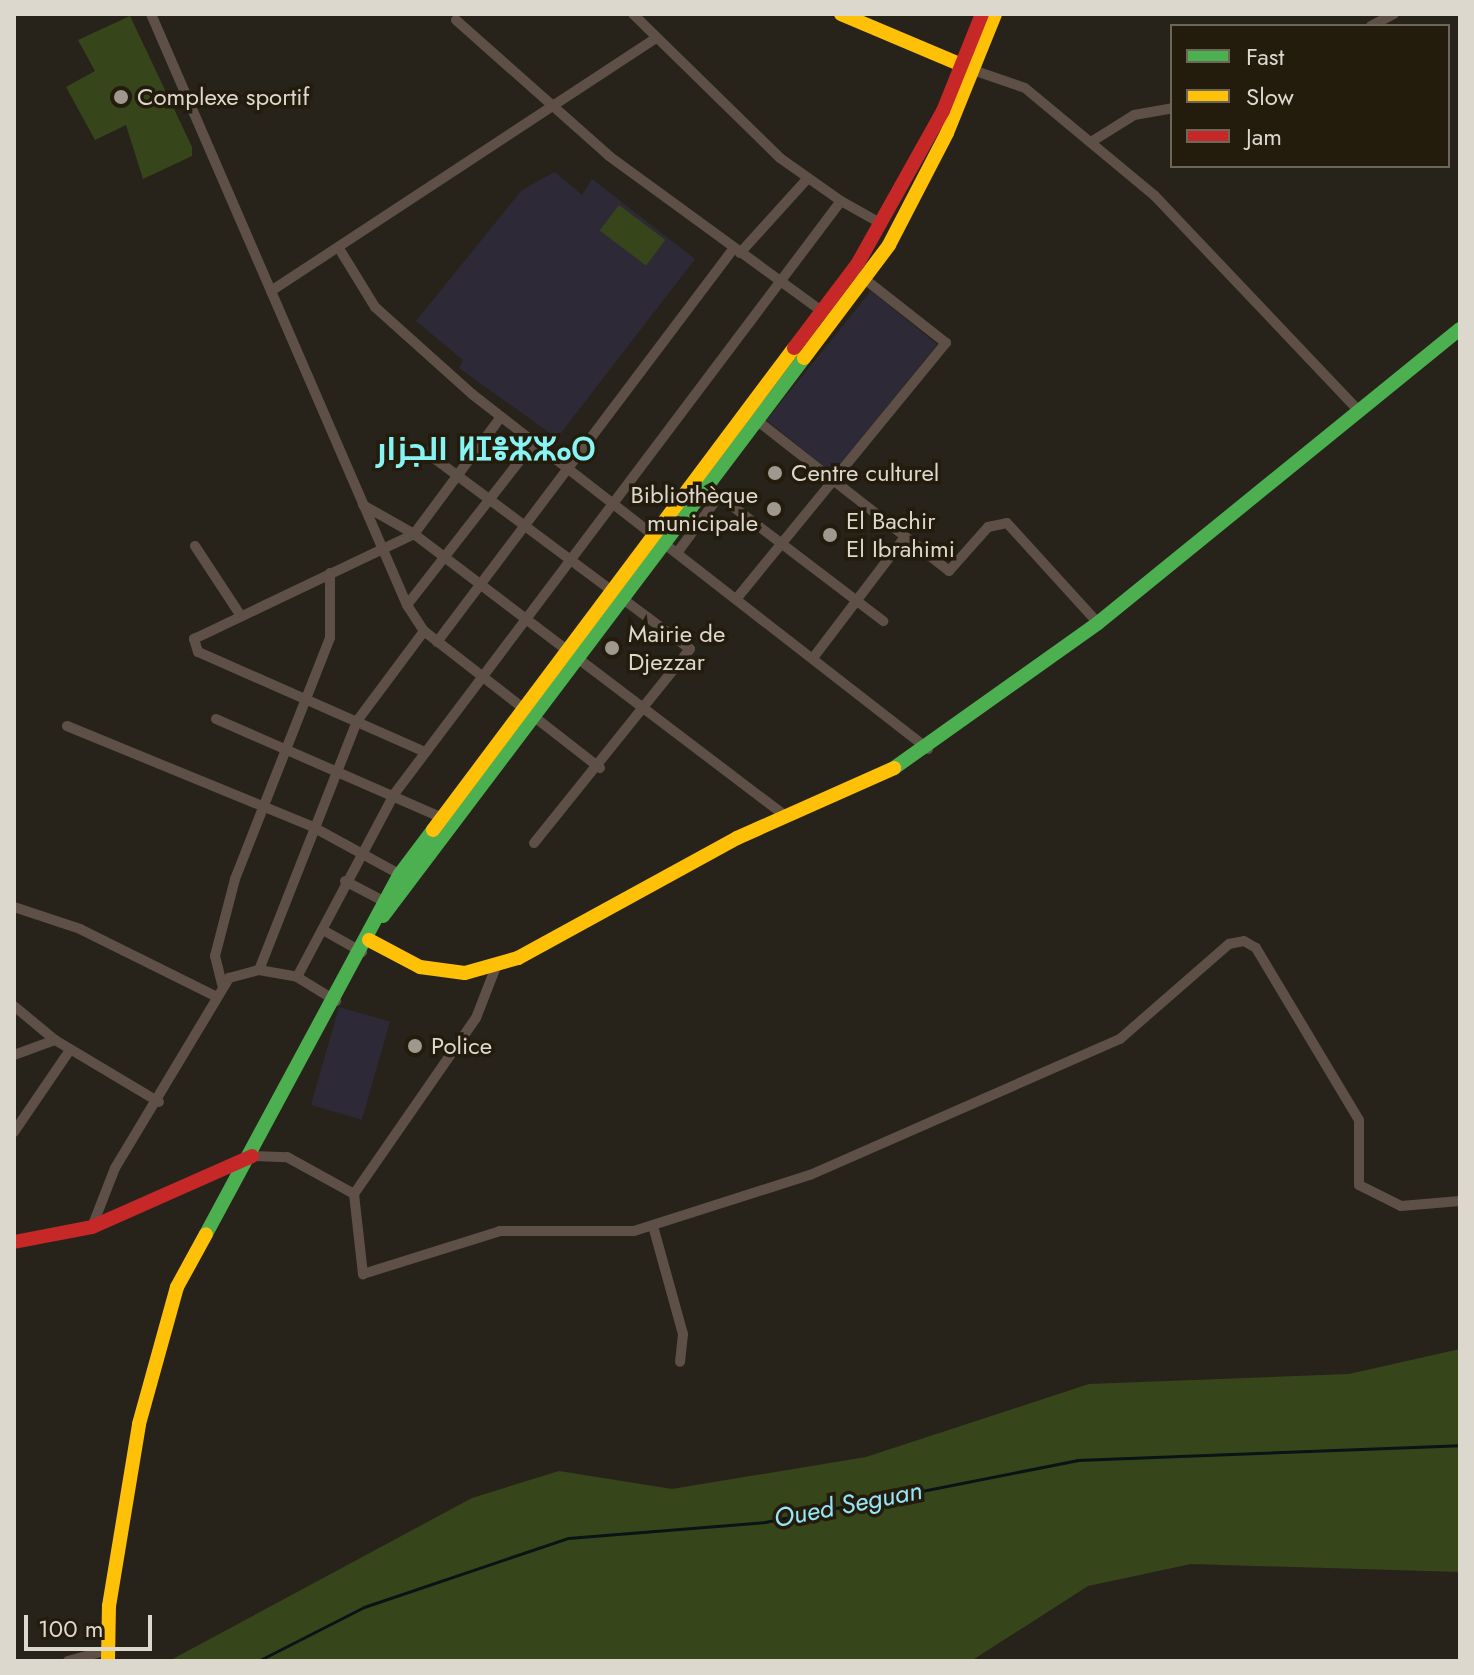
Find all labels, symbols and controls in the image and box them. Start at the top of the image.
legend [1170,24,1450,168]
text: Fast [1246,39,1284,74]
text: Slow [1246,79,1294,114]
place label: Complexe sportif [137,83,309,111]
marker: Complexe sportif [112,88,130,106]
text: Jam [1246,119,1282,154]
district label: الجزار ⵍⵊⴻⵣⵣⴰⵔ [376,430,596,468]
place label: Centre culturel [791,459,939,487]
marker: Centre culturel [766,464,784,482]
place label: Bibliothèque municipale [630,481,758,537]
marker: Bibliothèque municipale [765,500,783,518]
place label: El Bachir El Ibrahimi [846,507,955,563]
marker: El Bachir El Ibrahimi [821,526,839,544]
place label: Mairie de Djezzar [628,620,725,676]
marker: Mairie de Djezzar [603,639,621,657]
place label: Police [431,1032,492,1060]
marker: Police [406,1037,424,1055]
water label: Oued Seguan [771,1475,925,1535]
scale bar [28,1599,156,1649]
text: 100 m [38,1611,104,1646]

